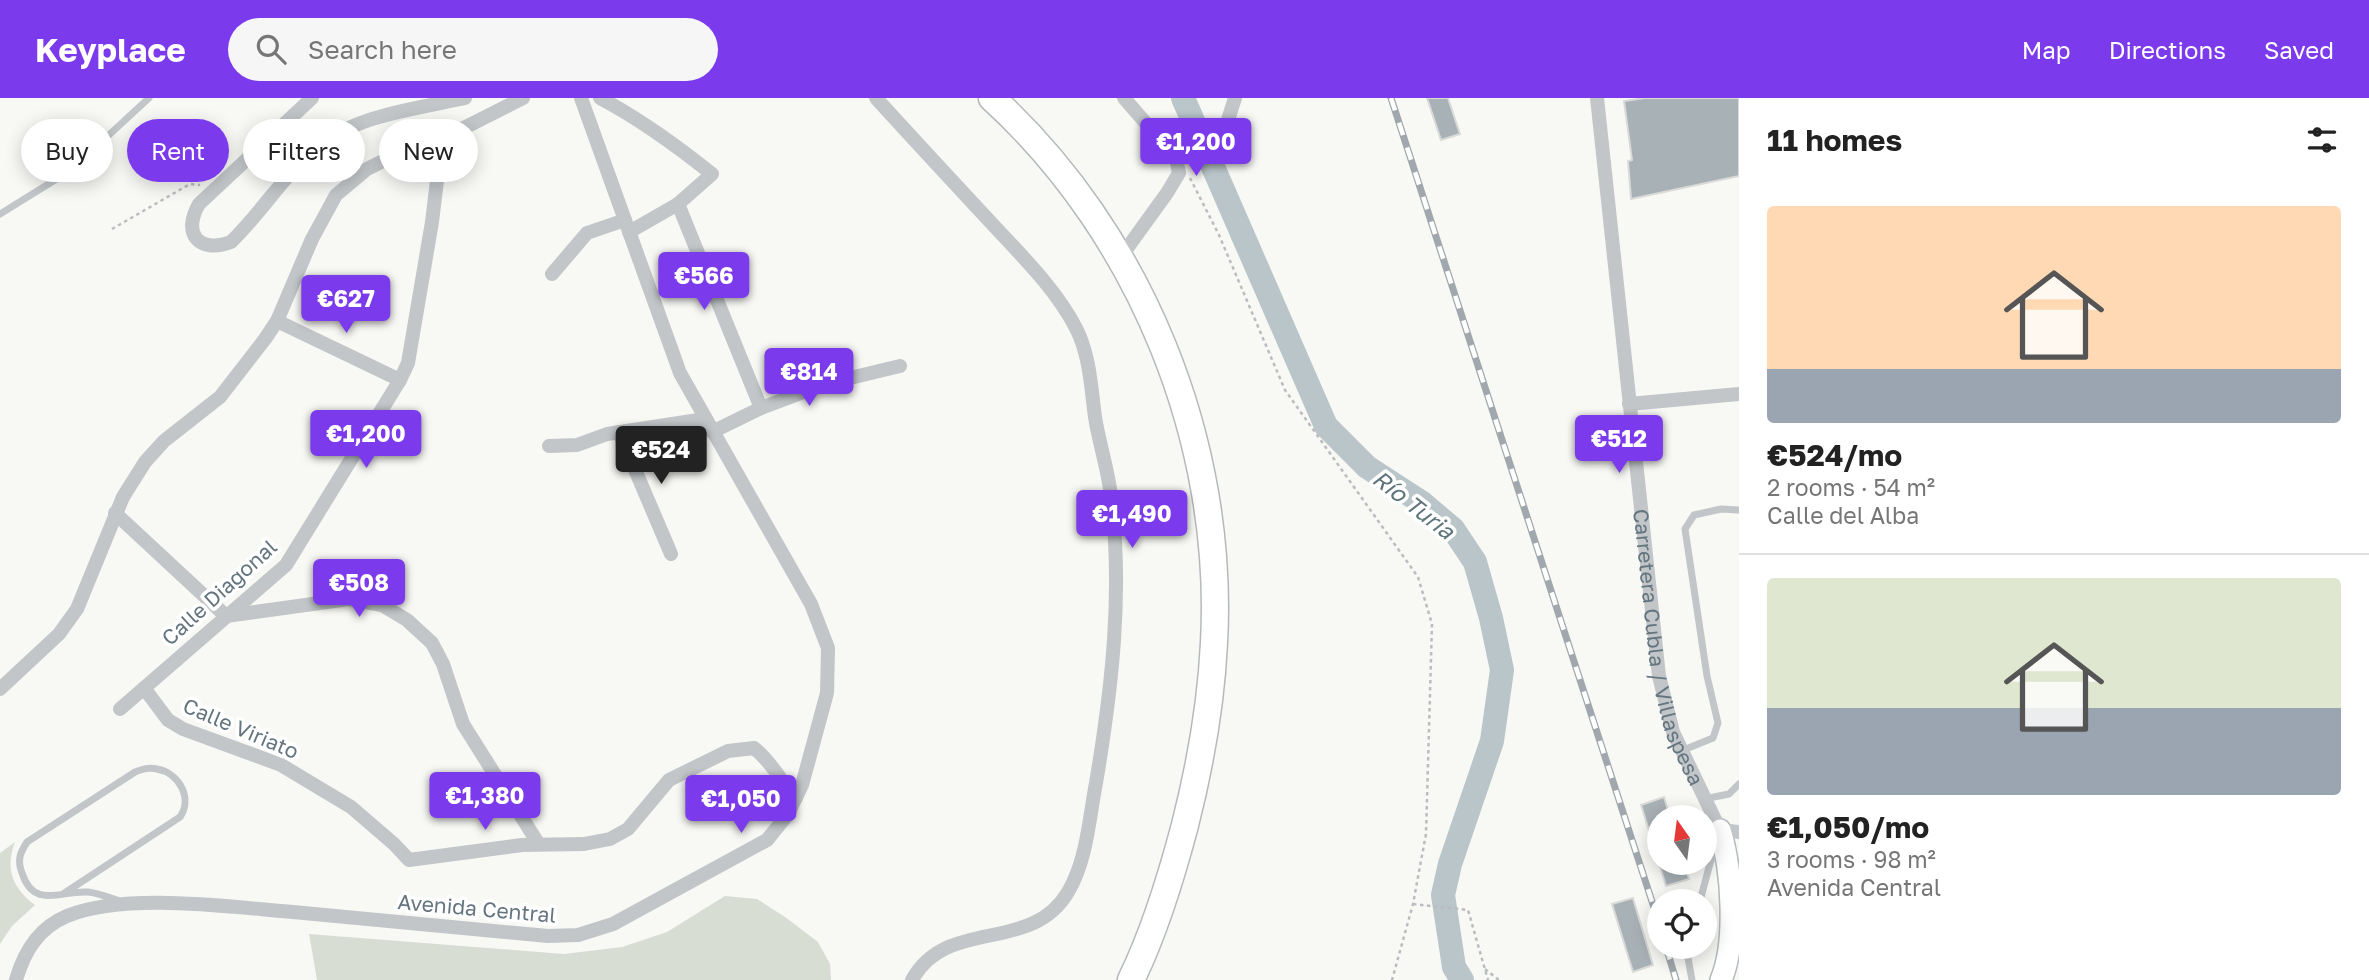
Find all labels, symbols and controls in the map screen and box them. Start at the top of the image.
search box [228,18,718,81]
text: Keyplace [35,30,186,69]
icon: search [252,30,290,68]
text: Search here [308,34,457,65]
text: Map [2022,35,2071,64]
text: Directions [2109,35,2226,64]
text: Saved [2264,35,2334,64]
pin: €1,200 [1139,118,1253,178]
chip: Buy [21,119,113,182]
chip: Rent [127,119,229,182]
chip: Filters [243,119,365,182]
chip: New [379,119,478,182]
icon: filters [2303,121,2341,159]
text: 11 homes [1767,122,1902,158]
text: €1,200 [1156,127,1236,155]
pin: €566 [663,252,745,312]
icon: home [1991,252,2117,378]
text: €566 [674,261,734,289]
pin: €627 [305,275,387,335]
text: €627 [317,284,375,312]
pin: €814 [768,348,850,408]
text: €814 [780,357,838,385]
pin: €1,200 [309,410,423,470]
pin: €512 [1578,416,1660,475]
text: €1,200 [326,419,406,447]
text: €512 [1591,424,1647,452]
pin: €524 [620,426,702,486]
text: €524 [632,435,690,463]
text: €524/mo [1767,437,1902,473]
water label: Río Turia [1368,464,1461,545]
text: 2 rooms · 54 m² [1767,473,1935,501]
pin: €1,490 [1075,490,1189,550]
text: €1,490 [1092,499,1172,527]
text: Calle del Alba [1767,501,1919,529]
street label: Carretera Cubla / Villaspesa [1628,507,1710,790]
street label: Calle Diagonal [156,533,282,651]
pin: €508 [318,560,400,619]
text: €508 [329,568,389,596]
icon: home [1991,624,2117,750]
street label: Calle Viriato [179,692,303,764]
pin: €1,380 [428,772,542,832]
pin: €1,050 [684,776,798,835]
text: €1,380 [445,781,525,809]
text: €1,050 [701,784,781,812]
north arrow [1647,805,1717,875]
map controls [1647,805,1717,959]
text: €1,050/mo [1767,809,1929,845]
text: 3 rooms · 98 m² [1767,845,1936,873]
text: Avenida Central [1767,873,1941,901]
street label: Avenida Central [397,888,557,928]
button: locate [1647,889,1717,959]

